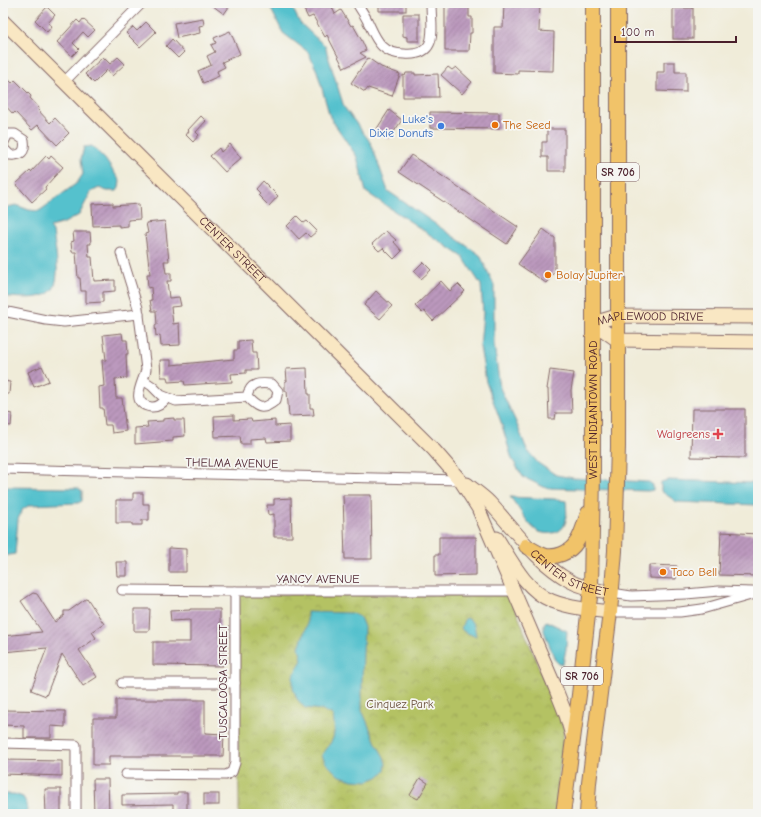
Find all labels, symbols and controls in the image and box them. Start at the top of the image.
scale bar [615,18,736,44]
text: 100 m [621,25,654,39]
place label: Luke's Dixie Donuts [369,112,433,140]
place label: The Seed [503,118,551,132]
marker: The Seed [490,120,500,130]
marker: Luke's Dixie Donuts [436,121,446,131]
road number: SR 706 [597,163,639,181]
street label: CENTER STREET [197,214,269,286]
place label: Bolay Jupiter [556,268,623,282]
marker: Bolay Jupiter [543,270,553,280]
street label: MAPLEWOOD DRIVE [595,308,704,328]
street label: WEST INDIANTOWN ROAD [586,340,600,479]
place label: Walgreens [657,427,710,441]
marker: Walgreens [713,429,723,439]
street label: THELMA AVENUE [186,455,278,471]
street label: CENTER STREET [527,546,610,599]
place label: Taco Bell [671,565,717,579]
marker: Taco Bell [658,567,668,577]
street label: YANCY AVENUE [277,572,359,586]
street label: TUSCALOOSA STREET [216,624,230,739]
road number: SR 706 [561,667,603,685]
park label: Cinquez Park [366,697,434,711]

